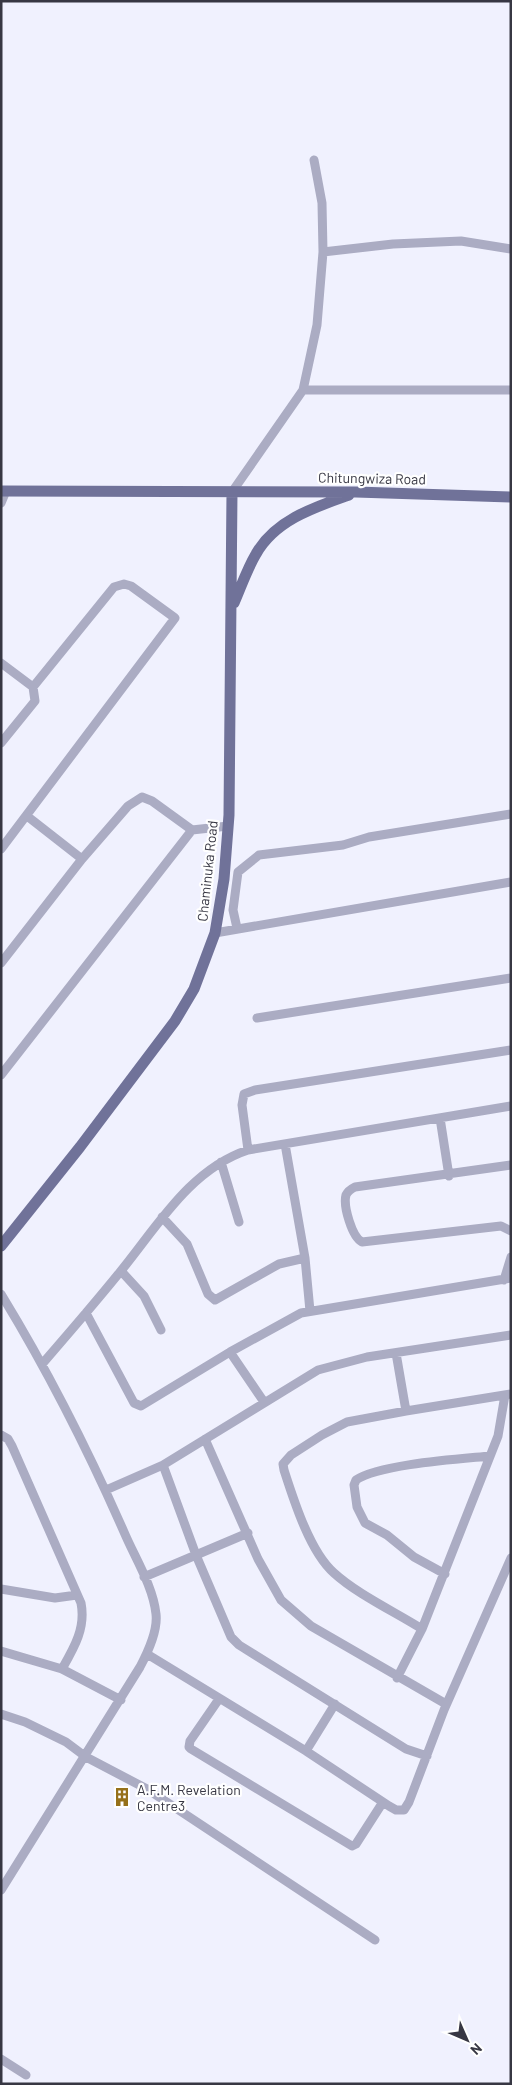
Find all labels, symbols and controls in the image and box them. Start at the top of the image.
street label: Chitungwiza Road [318,469,426,487]
street label: Chaminuka Road [193,820,221,922]
place label: A.F.M. Revelation Centre3 [137,1781,241,1814]
building icon: A.F.M. Revelation Centre3 [111,1786,133,1808]
north arrow [442,2015,492,2065]
text: N [467,2040,486,2059]

